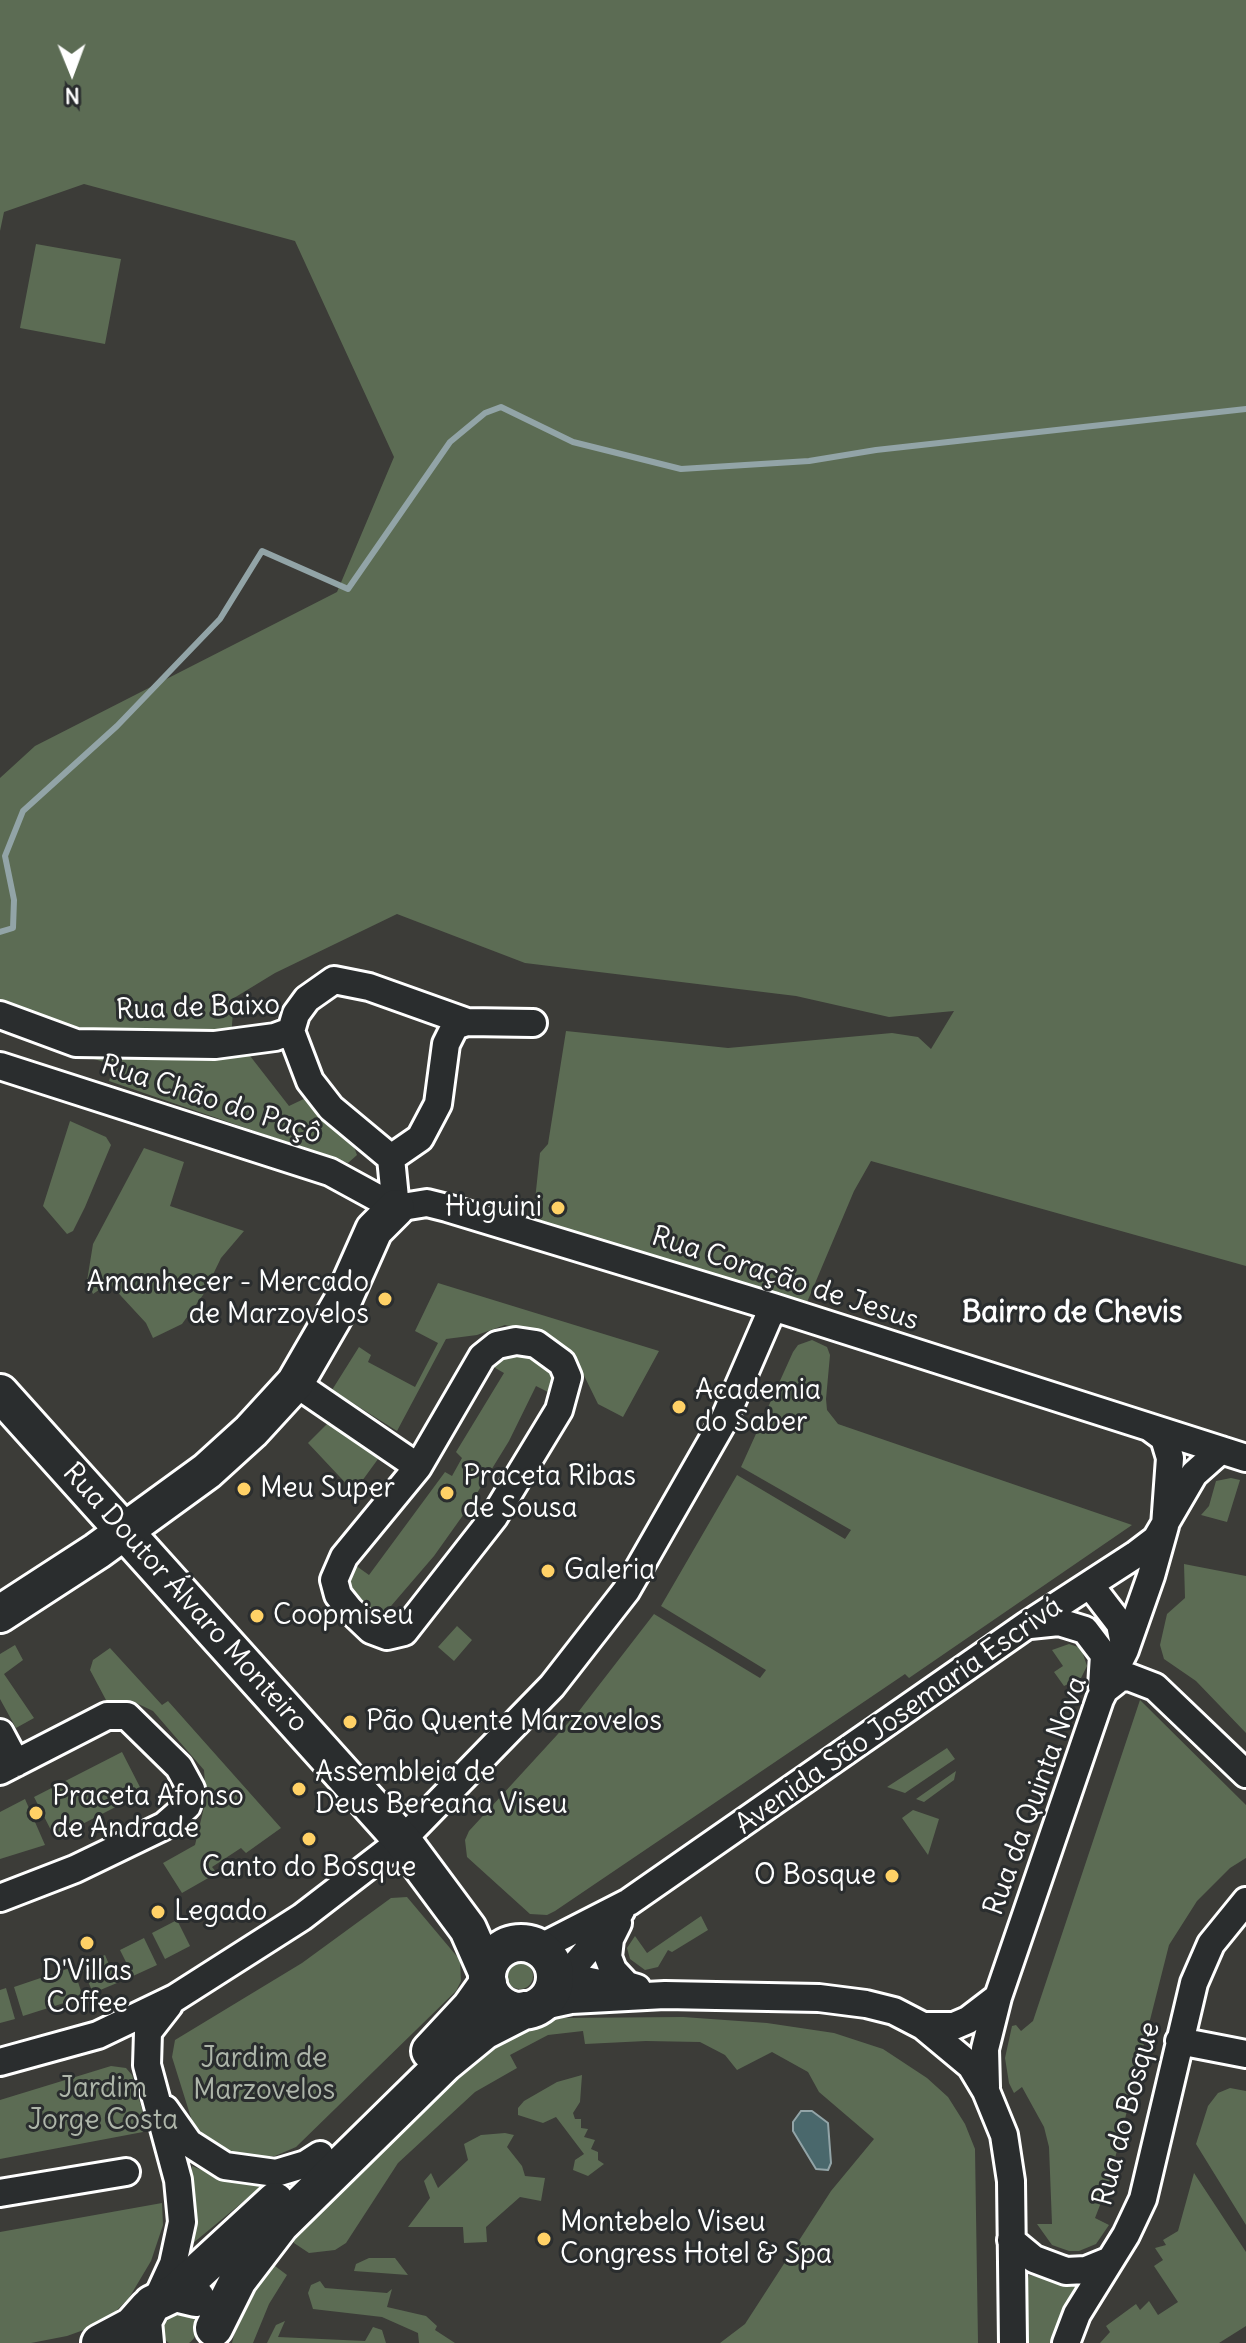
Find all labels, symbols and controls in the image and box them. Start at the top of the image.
north arrow [32,32,112,112]
text: N [65,82,80,110]
street label: Rua de Baixo [115,988,281,1028]
street label: Rua Chão do Paçô [96,1048,326,1152]
place label: Huguini [445,1191,542,1225]
marker: Huguini [549,1199,567,1217]
street label: Rua Coração de Jesus [647,1220,923,1338]
place label: Amanhecer - Mercado de Marzovelos [87,1266,369,1332]
marker: Amanhecer - Mercado de Marzovelos [376,1290,394,1308]
district label: Bairro de Chevis [962,1295,1182,1331]
place label: Academia do Saber [695,1374,821,1440]
marker: Academia do Saber [670,1398,688,1416]
street label: Rua Doutor Álvaro Monteiro [55,1457,315,1739]
place label: Praceta Ribas de Sousa [463,1460,636,1526]
place label: Meu Super [260,1472,395,1506]
marker: Meu Super [235,1480,253,1498]
marker: Praceta Ribas de Sousa [438,1484,456,1502]
place label: Galeria [564,1554,655,1588]
marker: Galeria [539,1562,557,1580]
street label: Avenida São Josemaria Escrivá [729,1590,1069,1842]
place label: Coopmiseu [273,1599,414,1633]
marker: Coopmiseu [248,1607,266,1625]
street label: Rua da Quinta Nova [977,1672,1095,1920]
place label: Pão Quente Marzovelos [366,1705,662,1739]
marker: Pão Quente Marzovelos [341,1713,359,1731]
place label: Assembleia de Deus Bereana Viseu [315,1756,568,1822]
place label: Praceta Afonso de Andrade [52,1780,244,1846]
marker: Assembleia de Deus Bereana Viseu [290,1780,308,1798]
marker: Praceta Afonso de Andrade [27,1804,45,1822]
marker: Canto do Bosque [300,1830,318,1848]
place label: Canto do Bosque [202,1851,416,1885]
place label: O Bosque [754,1859,876,1893]
marker: O Bosque [883,1867,901,1885]
place label: Legado [174,1895,267,1929]
marker: Legado [149,1903,167,1921]
marker: D'Villas Coffee [78,1934,96,1952]
place label: D'Villas Coffee [42,1955,132,2021]
street label: Rua do Bosque [1086,2018,1168,2210]
park label: Jardim de Marzovelos [193,2042,335,2108]
park label: Jardim Jorge Costa [28,2072,178,2138]
place label: Montebelo Viseu Congress Hotel & Spa [560,2206,832,2272]
marker: Montebelo Viseu Congress Hotel & Spa [535,2230,553,2248]

